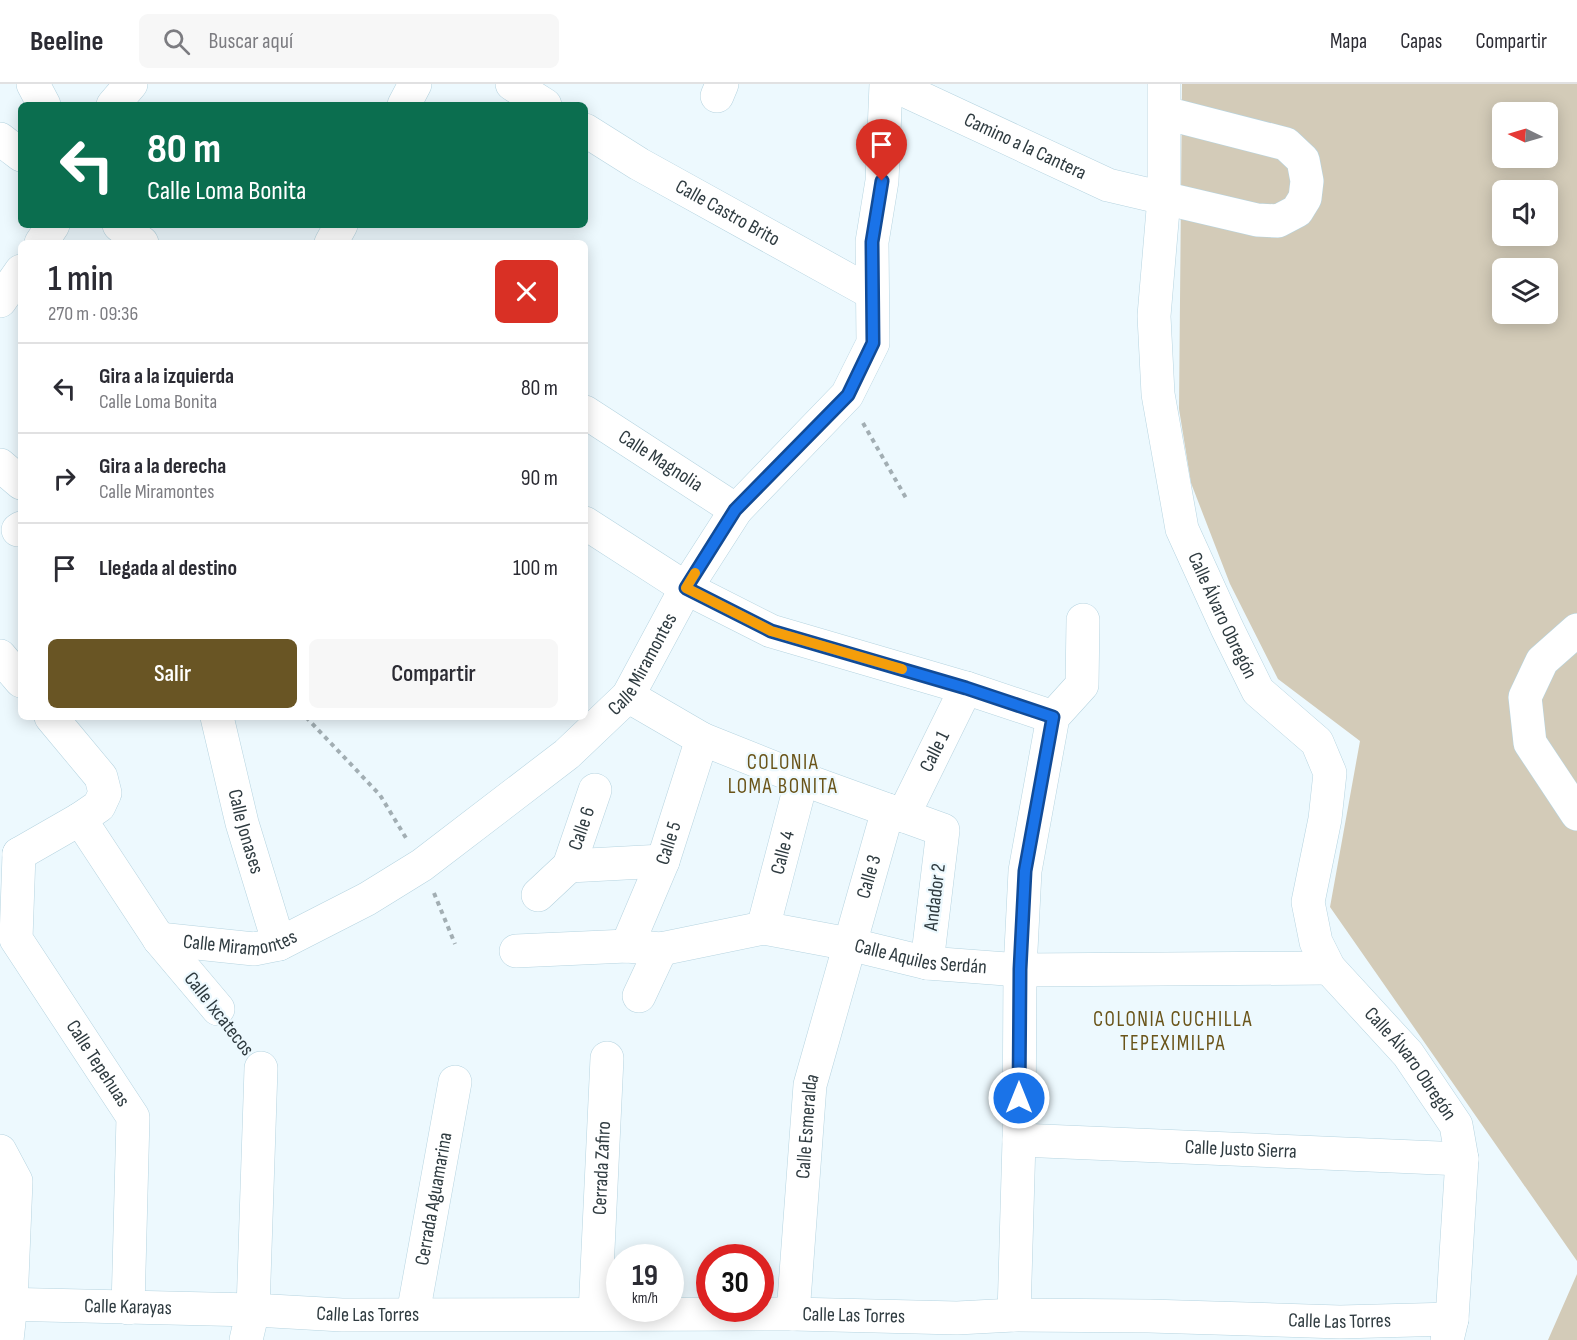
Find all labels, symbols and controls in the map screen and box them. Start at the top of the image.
search box [139,14,559,68]
text: Beeline [30,25,103,58]
icon: search [160,25,193,58]
text: Buscar aquí [208,28,293,55]
text: Mapa [1330,29,1367,54]
text: Capas [1400,29,1442,54]
text: Compartir [1475,29,1547,54]
north arrow [1492,102,1558,168]
map controls [1492,102,1558,324]
street label: Camino a la Cantera [960,108,1090,185]
pin [856,119,907,181]
text: 80 m [147,124,221,175]
icon: left [48,126,126,204]
icon: arrive [865,128,898,161]
street label: Calle Castro Brito [671,174,784,252]
text: Calle Loma Bonita [147,175,306,207]
button: sound [1492,180,1558,246]
text: 1 min [48,258,113,301]
button: layers [1492,258,1558,324]
button: close [495,260,558,323]
text: 270 m · 09:36 [48,302,138,326]
text: Gira a la izquierda [99,363,234,390]
icon: left [48,372,81,405]
text: 80 m [521,375,558,402]
text: Calle Loma Bonita [99,390,217,414]
street label: Calle Magnolia [614,425,707,497]
text: Gira a la derecha [99,453,226,480]
icon: right [48,462,81,495]
text: 90 m [521,465,558,492]
text: Calle Miramontes [99,480,214,504]
street label: Calle Álvaro Obregón [1182,549,1262,683]
icon: arrive [48,552,81,585]
text: Llegada al destino [99,555,237,582]
text: 100 m [513,555,558,582]
street label: Calle Miramontes [603,609,682,721]
button: Salir [48,639,297,708]
button: Compartir [309,639,558,708]
street label: Calle 1 [915,727,955,776]
district label: COLONIA LOMA BONITA [728,750,838,799]
street label: Calle Jonases [222,787,269,877]
street label: Calle 6 [563,804,600,854]
street label: Calle 5 [651,819,687,868]
street label: Calle 4 [766,828,800,877]
street label: Calle 3 [851,852,887,901]
street label: Andador 2 [919,862,951,933]
street label: Calle Miramontes [182,925,301,962]
street label: Calle Aquiles Serdán [852,934,988,979]
street label: Calle Ixcatecos [179,967,259,1061]
street label: Calle Álvaro Obregón [1359,1002,1461,1125]
district label: COLONIA CUCHILLA TEPEXIMILPA [1093,1007,1253,1056]
street label: Calle Tepehuas [61,1016,135,1111]
position arrow [987,1066,1051,1130]
street label: Calle Esmeralda [791,1071,825,1180]
street label: Cerrada Zafiro [588,1121,616,1216]
street label: Cerrada Aguamarina [410,1130,458,1267]
street label: Calle Justo Sierra [1184,1135,1297,1164]
speed limit sign: 30 [696,1244,774,1322]
text: 19 [632,1258,658,1294]
text: km/h [632,1289,658,1308]
street label: Calle Karayas [84,1294,172,1320]
street label: Calle Las Torres [316,1302,419,1327]
street label: Calle Las Torres [802,1302,905,1329]
street label: Calle Las Torres [1288,1308,1391,1334]

